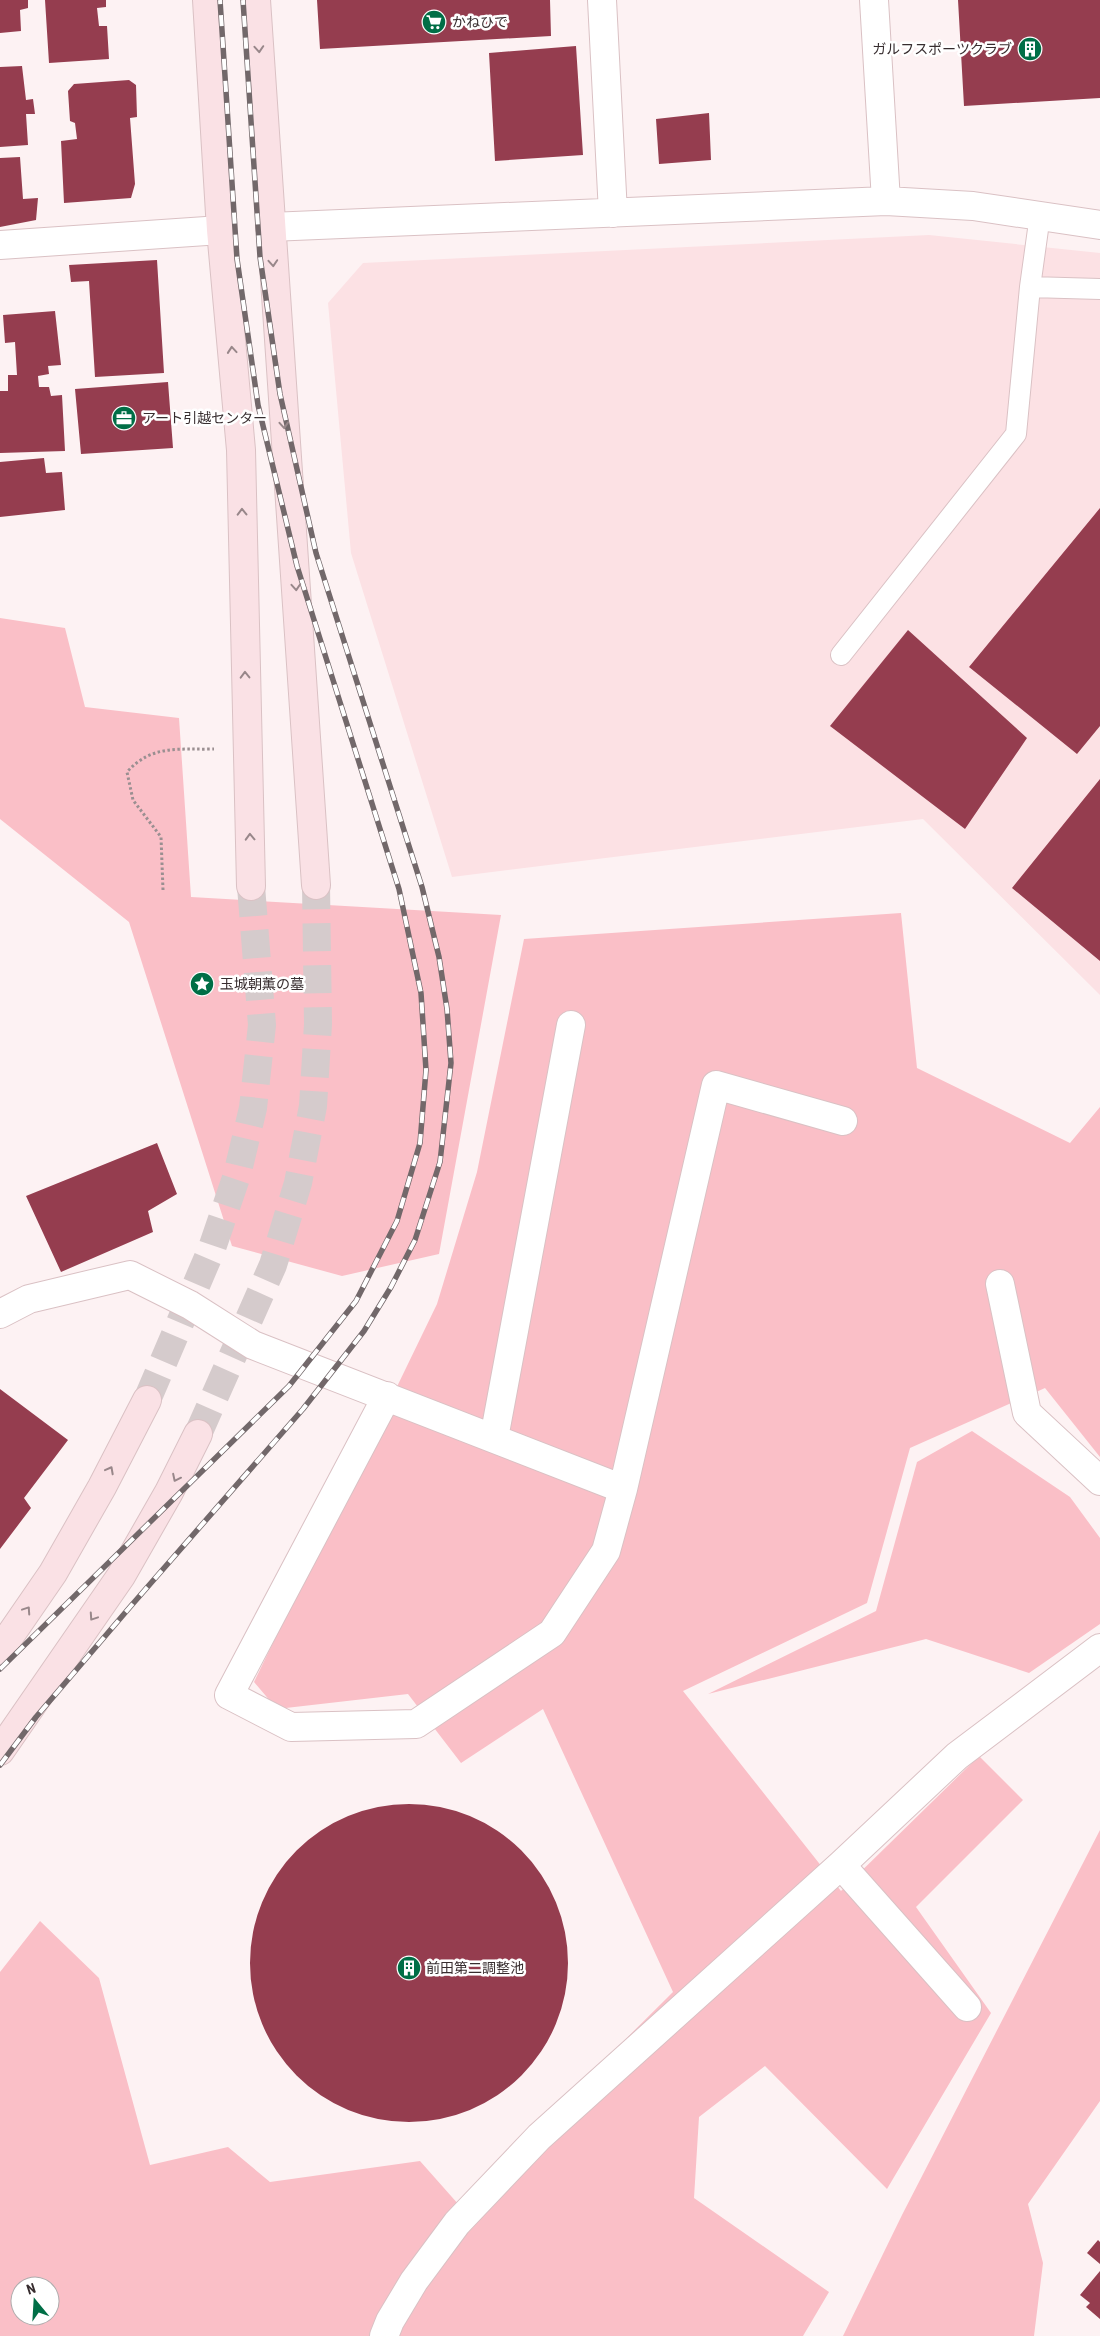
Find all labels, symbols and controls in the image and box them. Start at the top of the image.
supermarket icon: かねひで [421,9,447,35]
place label: かねひで [452,14,508,30]
building icon: ガルフスポーツクラブ [1017,36,1043,62]
place label: ガルフスポーツクラブ [872,41,1012,57]
one-way arrow [253,45,264,53]
one-way arrow [267,259,278,267]
one-way arrow [227,346,238,354]
office icon: アート引越センター [111,405,137,431]
place label: アート引越センター [142,410,267,426]
one-way arrow [279,422,290,430]
one-way arrow [237,508,248,516]
one-way arrow [290,584,301,592]
one-way arrow [240,671,251,679]
one-way arrow [245,833,255,840]
place icon: 玉城朝薫の墓 [189,971,215,997]
place label: 玉城朝薫の墓 [220,976,304,992]
one-way arrow [104,1467,114,1476]
one-way arrow [172,1473,182,1482]
one-way arrow [21,1606,31,1615]
one-way arrow [90,1612,99,1621]
building icon: 前田第二調整池 [396,1955,422,1981]
place label: 前田第二調整池 [426,1960,524,1976]
north arrow [10,2276,60,2326]
text: N [24,2280,38,2298]

